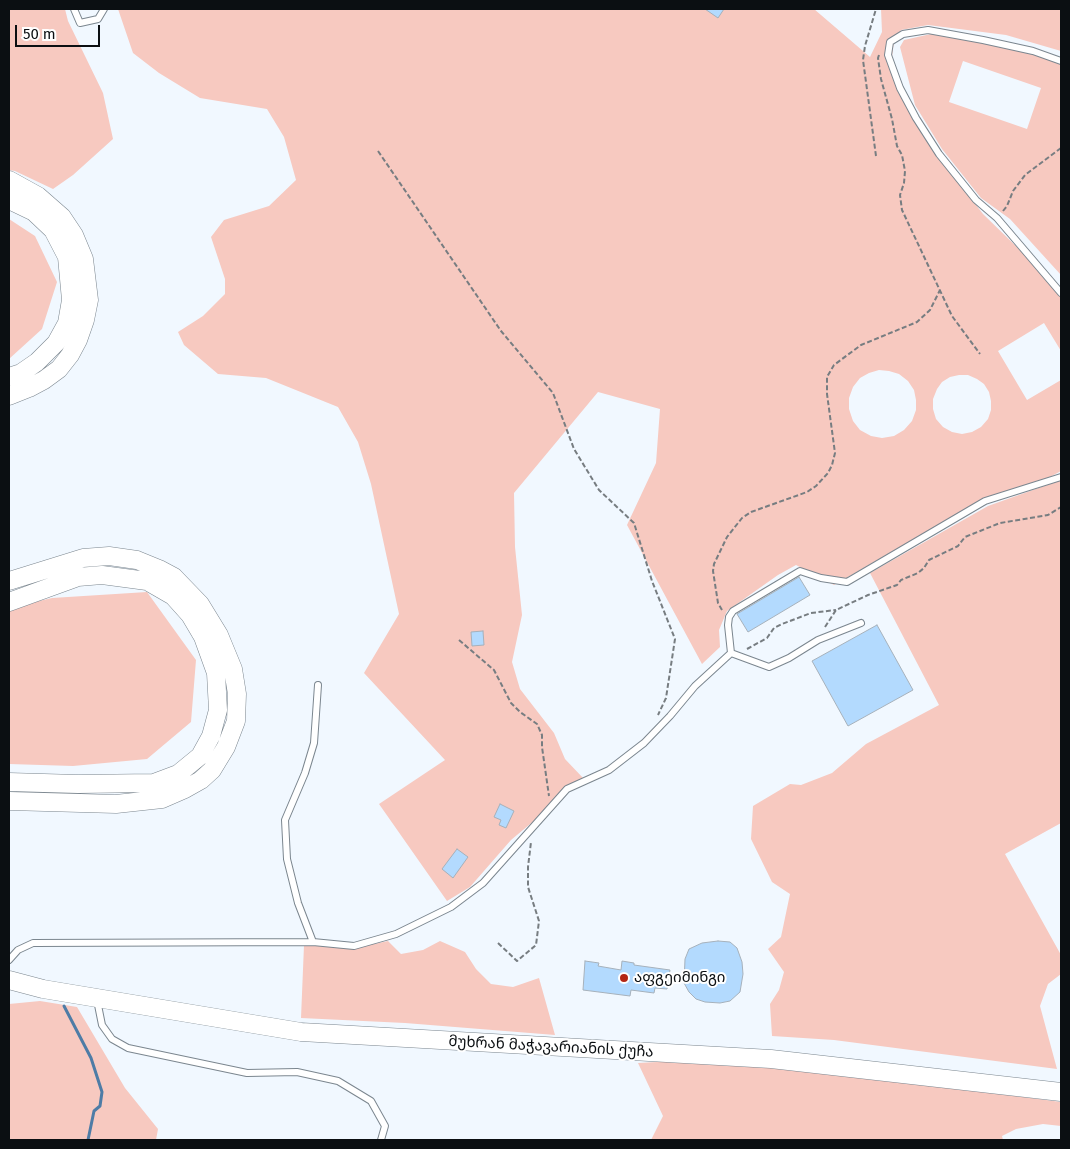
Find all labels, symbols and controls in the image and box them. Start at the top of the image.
scale bar [18,15,102,47]
text: 50 m [23,25,56,43]
place label: აფგეიმინგი [634,969,725,987]
marker: აფგეიმინგი [618,972,630,984]
street label: მუხრან მაჭავარიანის ქუჩა [448,1033,654,1061]

